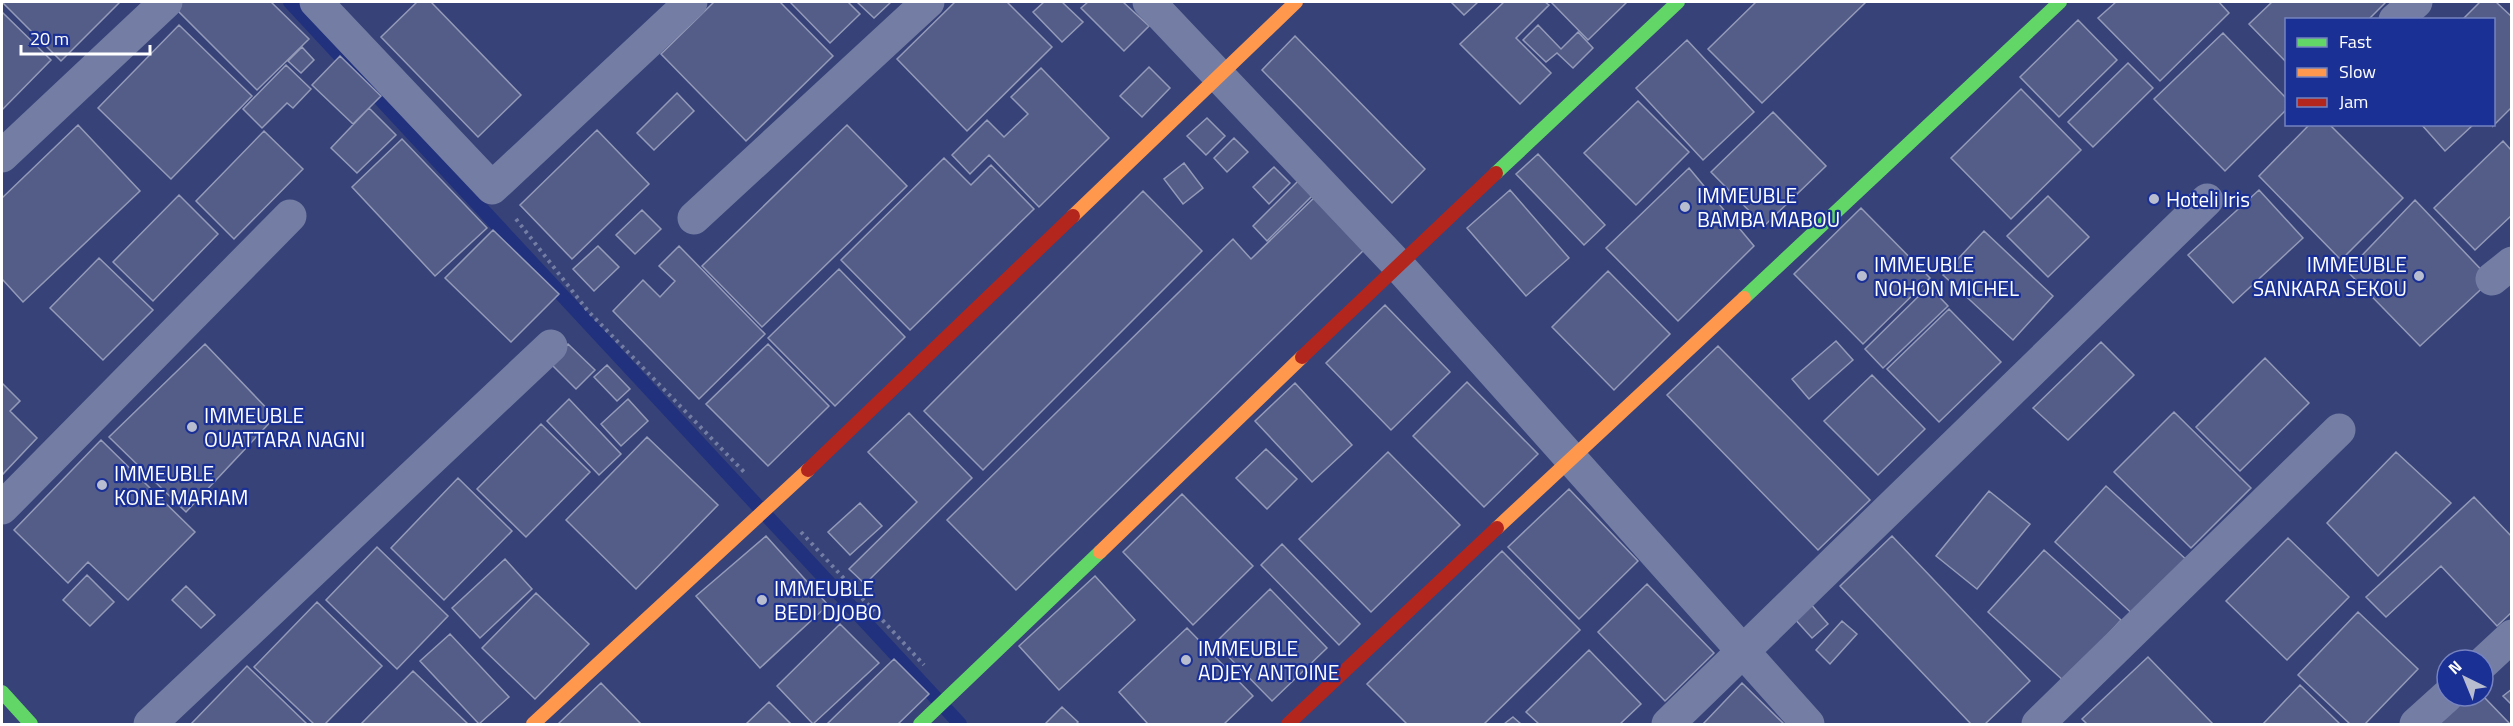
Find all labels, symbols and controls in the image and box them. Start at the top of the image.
scale bar [21,18,150,56]
legend [2285,18,2495,126]
text: 20 m [30,25,69,52]
text: Fast [2339,28,2372,55]
text: Slow [2339,58,2376,85]
text: Jam [2339,88,2368,115]
place label: IMMEUBLE BAMBA MABOU [1697,179,1840,235]
place label: Hoteli Iris [2166,183,2250,215]
marker: Hoteli Iris [2147,192,2161,206]
marker: IMMEUBLE BAMBA MABOU [1678,200,1692,214]
place label: IMMEUBLE NOHON MICHEL [1874,248,2019,304]
place label: IMMEUBLE SANKARA SEKOU [2253,248,2407,304]
marker: IMMEUBLE NOHON MICHEL [1855,269,1869,283]
marker: IMMEUBLE SANKARA SEKOU [2412,269,2426,283]
place label: IMMEUBLE OUATTARA NAGNI [204,399,365,455]
marker: IMMEUBLE OUATTARA NAGNI [185,420,199,434]
place label: IMMEUBLE KONE MARIAM [114,457,248,513]
marker: IMMEUBLE KONE MARIAM [95,478,109,492]
place label: IMMEUBLE BEDI DJOBO [774,572,882,628]
marker: IMMEUBLE BEDI DJOBO [755,593,769,607]
place label: IMMEUBLE ADJEY ANTOINE [1198,632,1339,688]
north arrow [2435,648,2495,708]
marker: IMMEUBLE ADJEY ANTOINE [1179,653,1193,667]
text: N [2443,654,2467,680]

